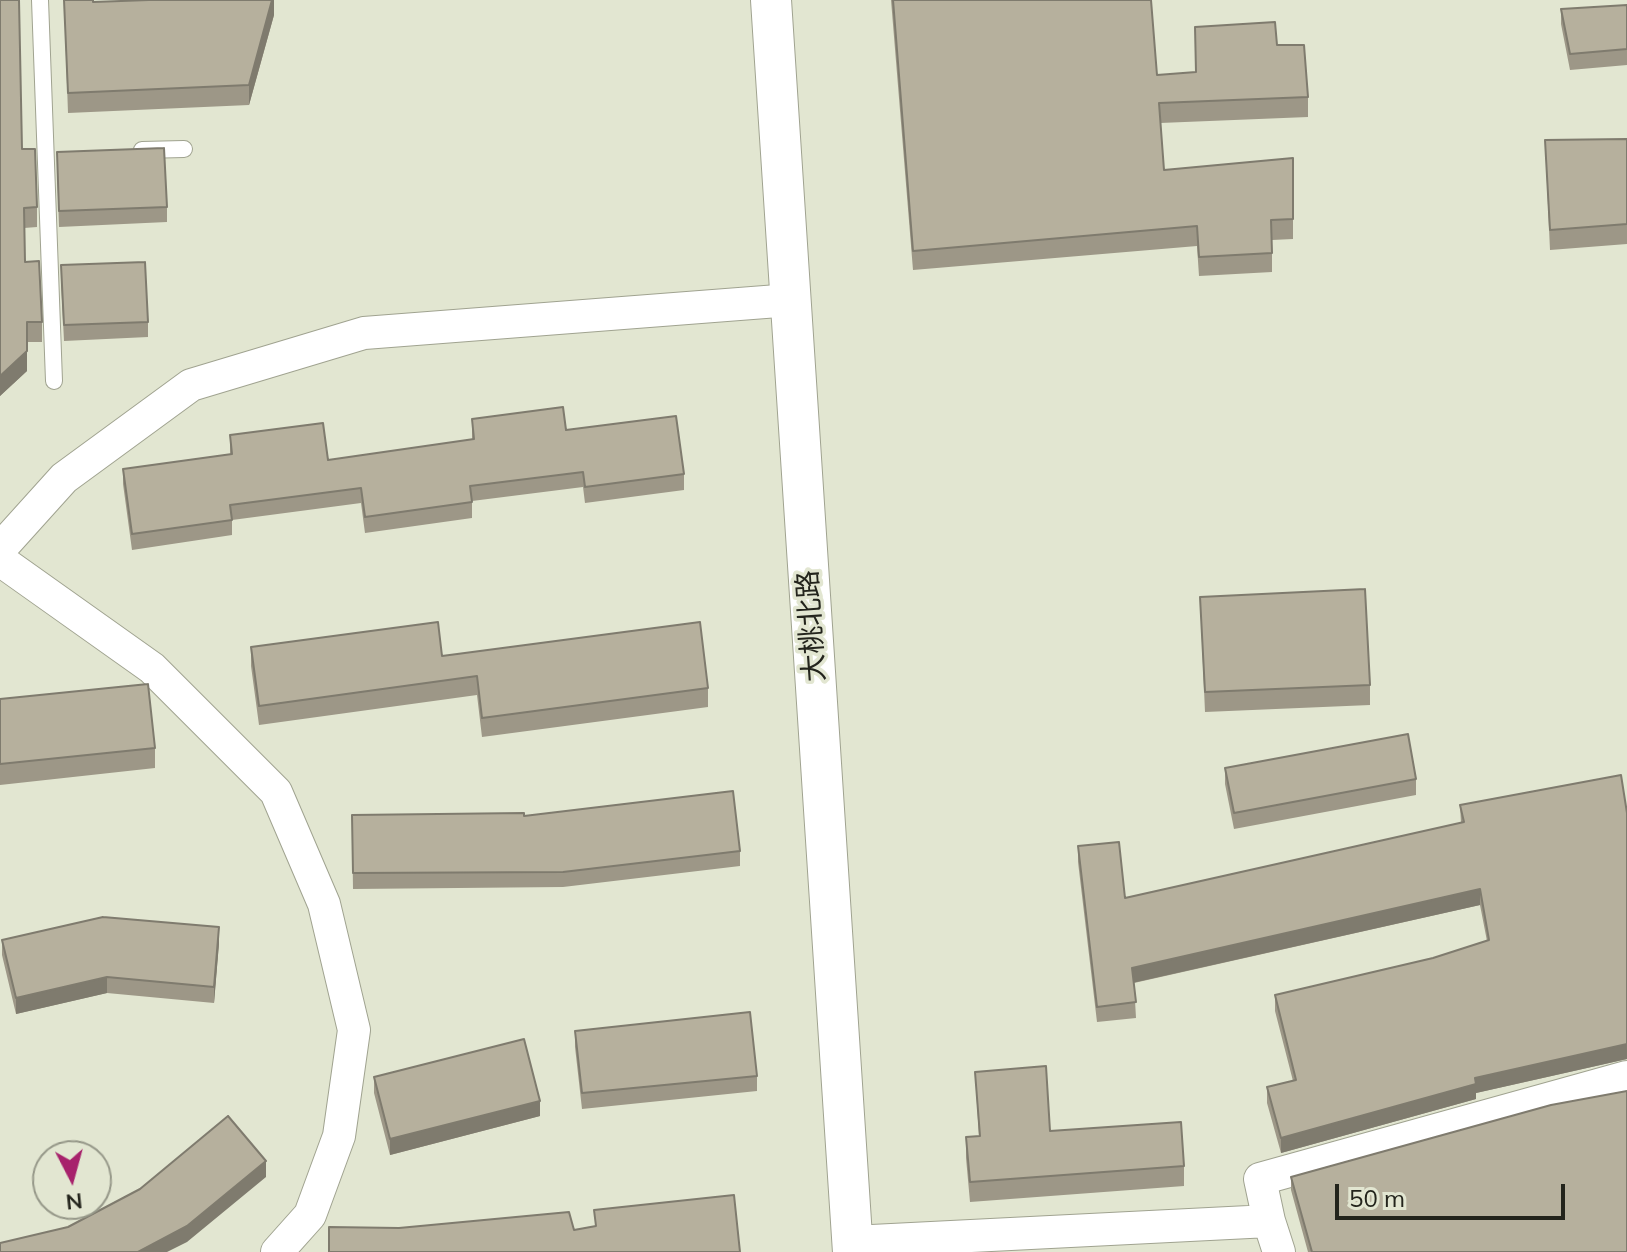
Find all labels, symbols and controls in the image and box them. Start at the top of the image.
street label: 大桃北路 [791,569,833,683]
north arrow [32,1140,112,1220]
scale bar [1339,1168,1569,1218]
text: 50 m [1349,1183,1405,1213]
text: N [65,1187,84,1217]

